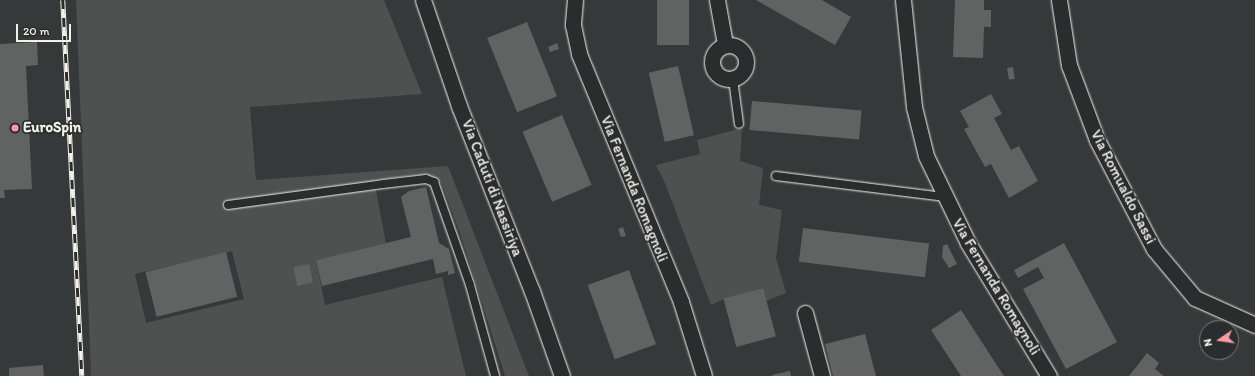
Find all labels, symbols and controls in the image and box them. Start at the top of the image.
scale bar [18,16,73,42]
text: 20 m [23,24,50,38]
street label: Via Fernanda Romagnoli [597,114,671,264]
street label: Via Caduti di Nassiriya [458,117,526,259]
place label: EuroSpin [23,119,81,137]
marker: EuroSpin [10,123,20,133]
street label: Via Romualdo Sassi [1086,127,1160,247]
street label: Via Fernanda Romagnoli [948,216,1044,358]
north arrow [1199,320,1239,360]
text: N [1201,338,1215,348]

